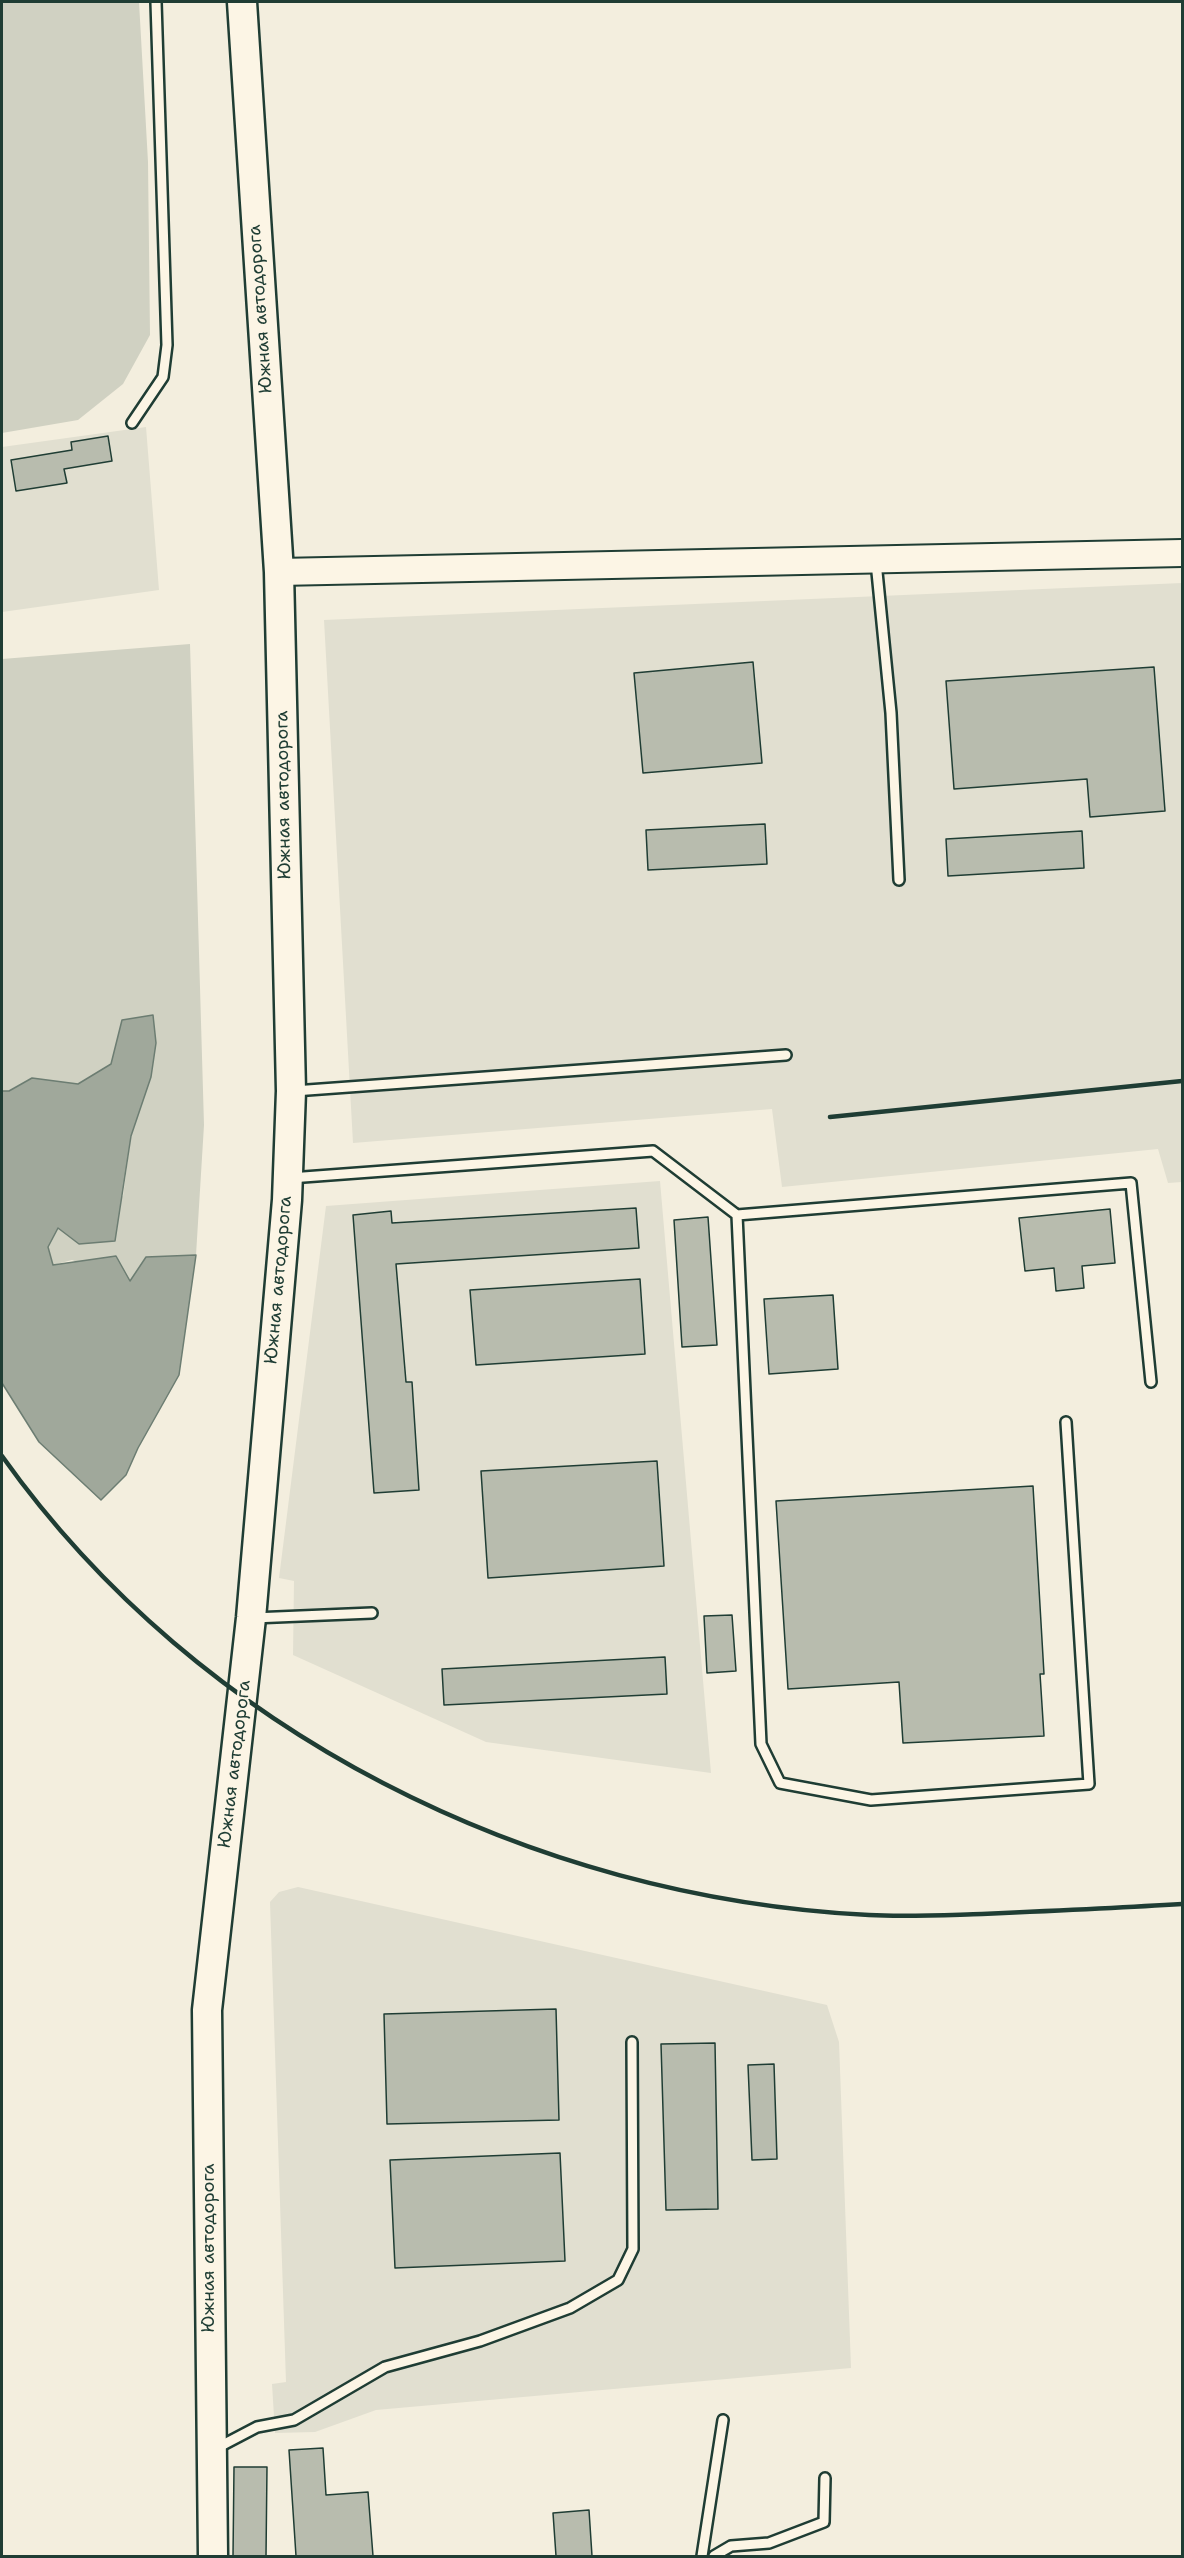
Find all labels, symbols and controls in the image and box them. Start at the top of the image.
street label: Южная автодорога [244,224,278,394]
street label: Южная автодорога [272,710,296,880]
street label: Южная автодорога [261,1195,297,1365]
street label: Южная автодорога [214,1679,256,1849]
street label: Южная автодорога [198,2164,220,2332]

